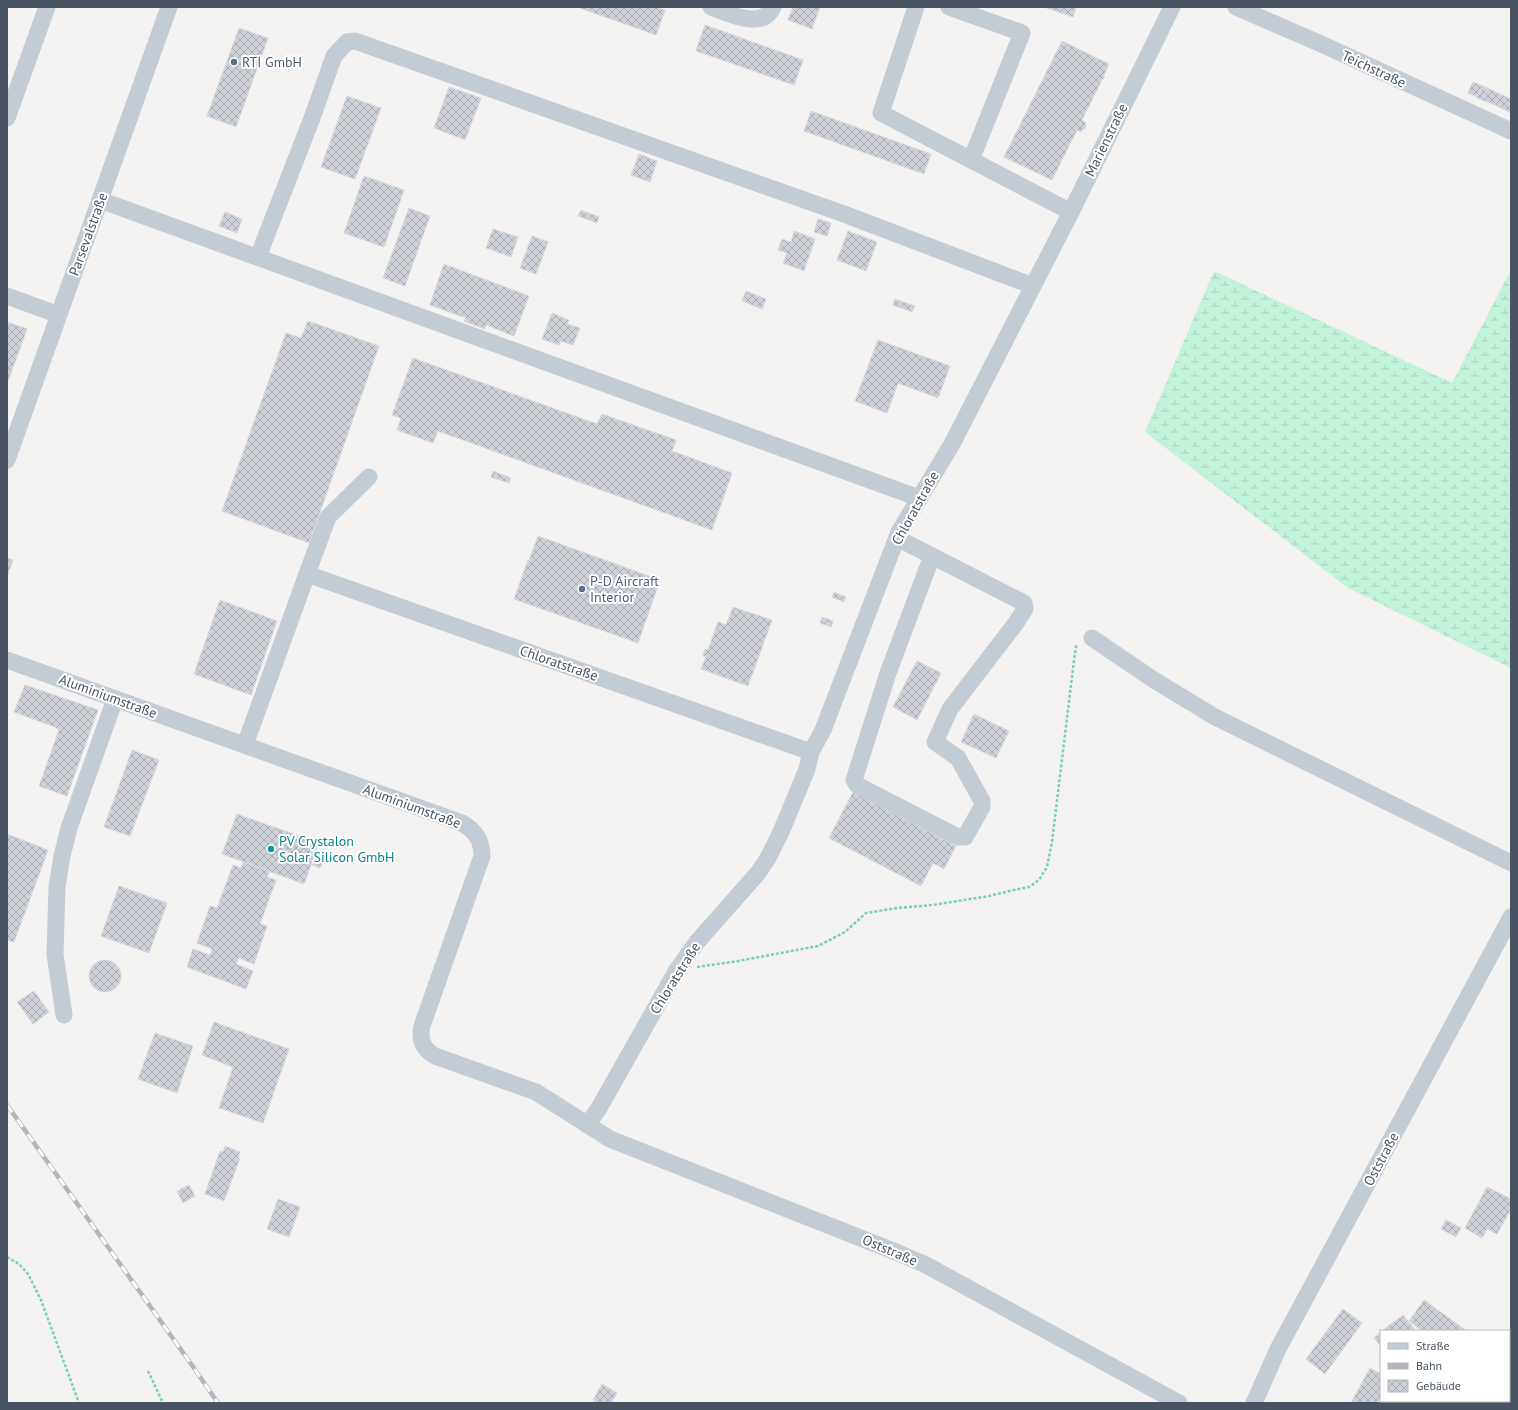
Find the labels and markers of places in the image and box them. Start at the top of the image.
place label: RTI GmbH [242,53,302,71]
marker: RTI GmbH [229,57,239,67]
place label: P-D Aircraft Interior [590,572,659,606]
marker: P-D Aircraft Interior [577,584,587,594]
place label: PV Crystalon Solar Silicon GmbH [279,832,394,866]
marker: PV Crystalon Solar Silicon GmbH [266,844,276,854]

